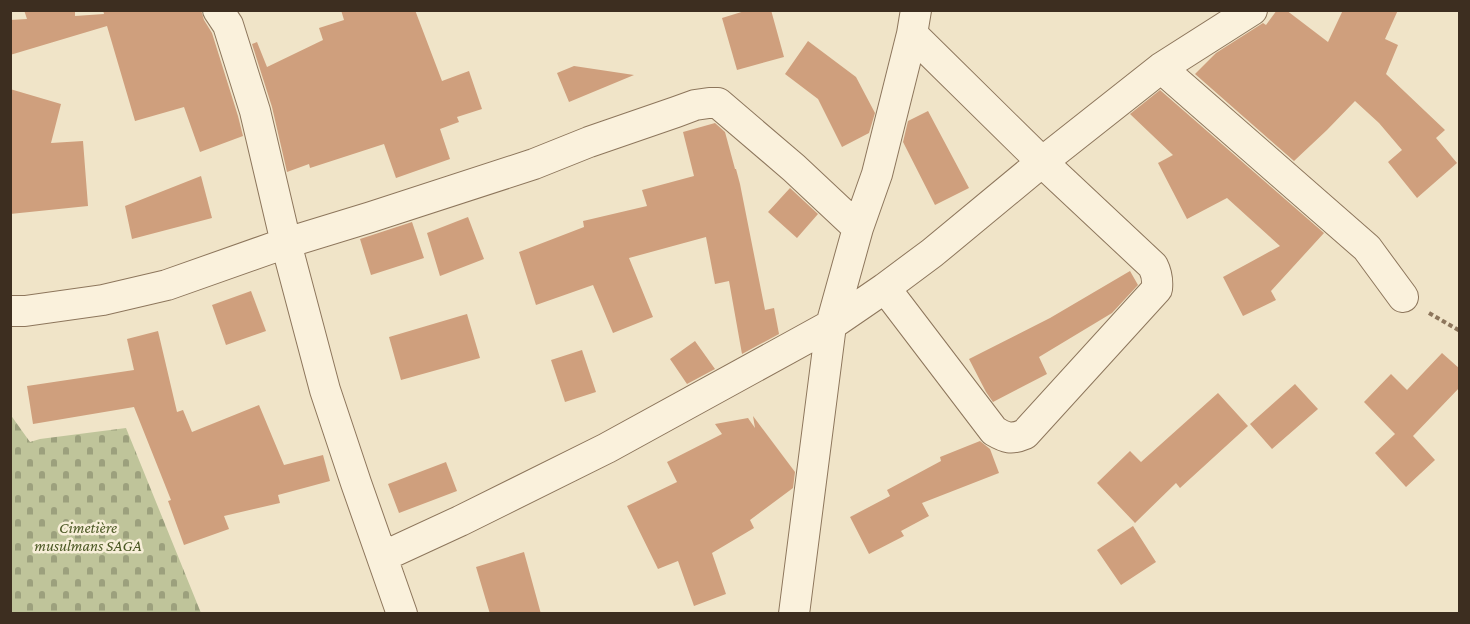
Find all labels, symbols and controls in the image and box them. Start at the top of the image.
park label: Cimetière musulmans SAGA [34,519,142,554]

